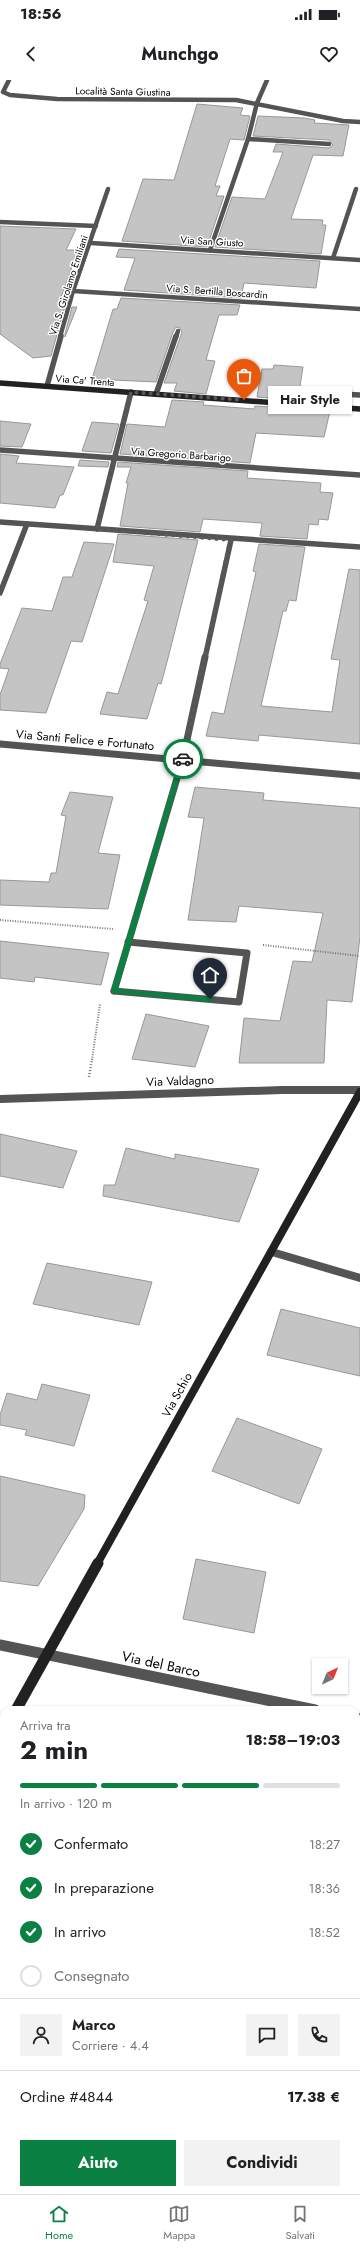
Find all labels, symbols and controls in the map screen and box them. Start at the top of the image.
text: 18:56 [20,3,62,25]
text: Munchgo [141,41,219,67]
icon: back [20,43,42,65]
icon: heart [318,43,340,65]
street label: Località Santa Giustina [75,83,171,100]
street label: Via San Giusto [180,232,244,251]
street label: Via S. Girolamo Emiliani [45,233,92,337]
street label: Via S. Bertilla Boscardin [166,280,268,303]
pin [227,359,261,400]
icon: bag [233,365,255,387]
street label: Via Ca' Trenta [55,371,115,390]
callout: Hair Style [268,386,352,414]
text: Hair Style [280,390,340,409]
street label: Via Gregorio Barbarigo [130,444,232,466]
street label: Via Santi Felice e Fortunato [15,725,155,755]
courier [163,739,203,779]
icon: car [172,748,194,770]
pin [193,958,227,999]
icon: home [199,964,221,986]
street label: Via Valdagno [146,1071,215,1091]
street label: Via Schio [157,1369,197,1421]
street label: Via del Barco [120,1646,202,1682]
north arrow [312,1658,348,1694]
map controls [312,1658,348,1694]
text: Arriva tra [20,1716,71,1735]
text: 18:58–19:03 [246,1729,340,1751]
text: 2 min [20,1731,88,1769]
text: In arrivo · 120 m [20,1794,112,1813]
icon: check [20,1833,42,1855]
text: Confermato [54,1833,128,1855]
text: 18:27 [309,1835,340,1854]
icon: check [20,1877,42,1899]
text: In preparazione [54,1877,154,1899]
text: 18:36 [309,1879,340,1898]
icon: check [20,1921,42,1943]
text: In arrivo [54,1921,106,1943]
text: 18:52 [308,1923,340,1942]
text: Consegnato [54,1965,130,1987]
button: person [20,2014,62,2056]
text: Marco [72,2014,116,2036]
button: chat [246,2014,288,2056]
button: phone [298,2014,340,2056]
text: Corriere · 4.4 [72,2036,149,2055]
text: Ordine #4844 [20,2086,113,2108]
text: 17.38 € [287,2086,340,2108]
button: Aiuto [20,2140,176,2186]
button: Condividi [184,2140,340,2186]
tab: Home [45,2203,73,2243]
tab: Mappa [163,2203,195,2243]
tab: Salvati [285,2203,315,2243]

